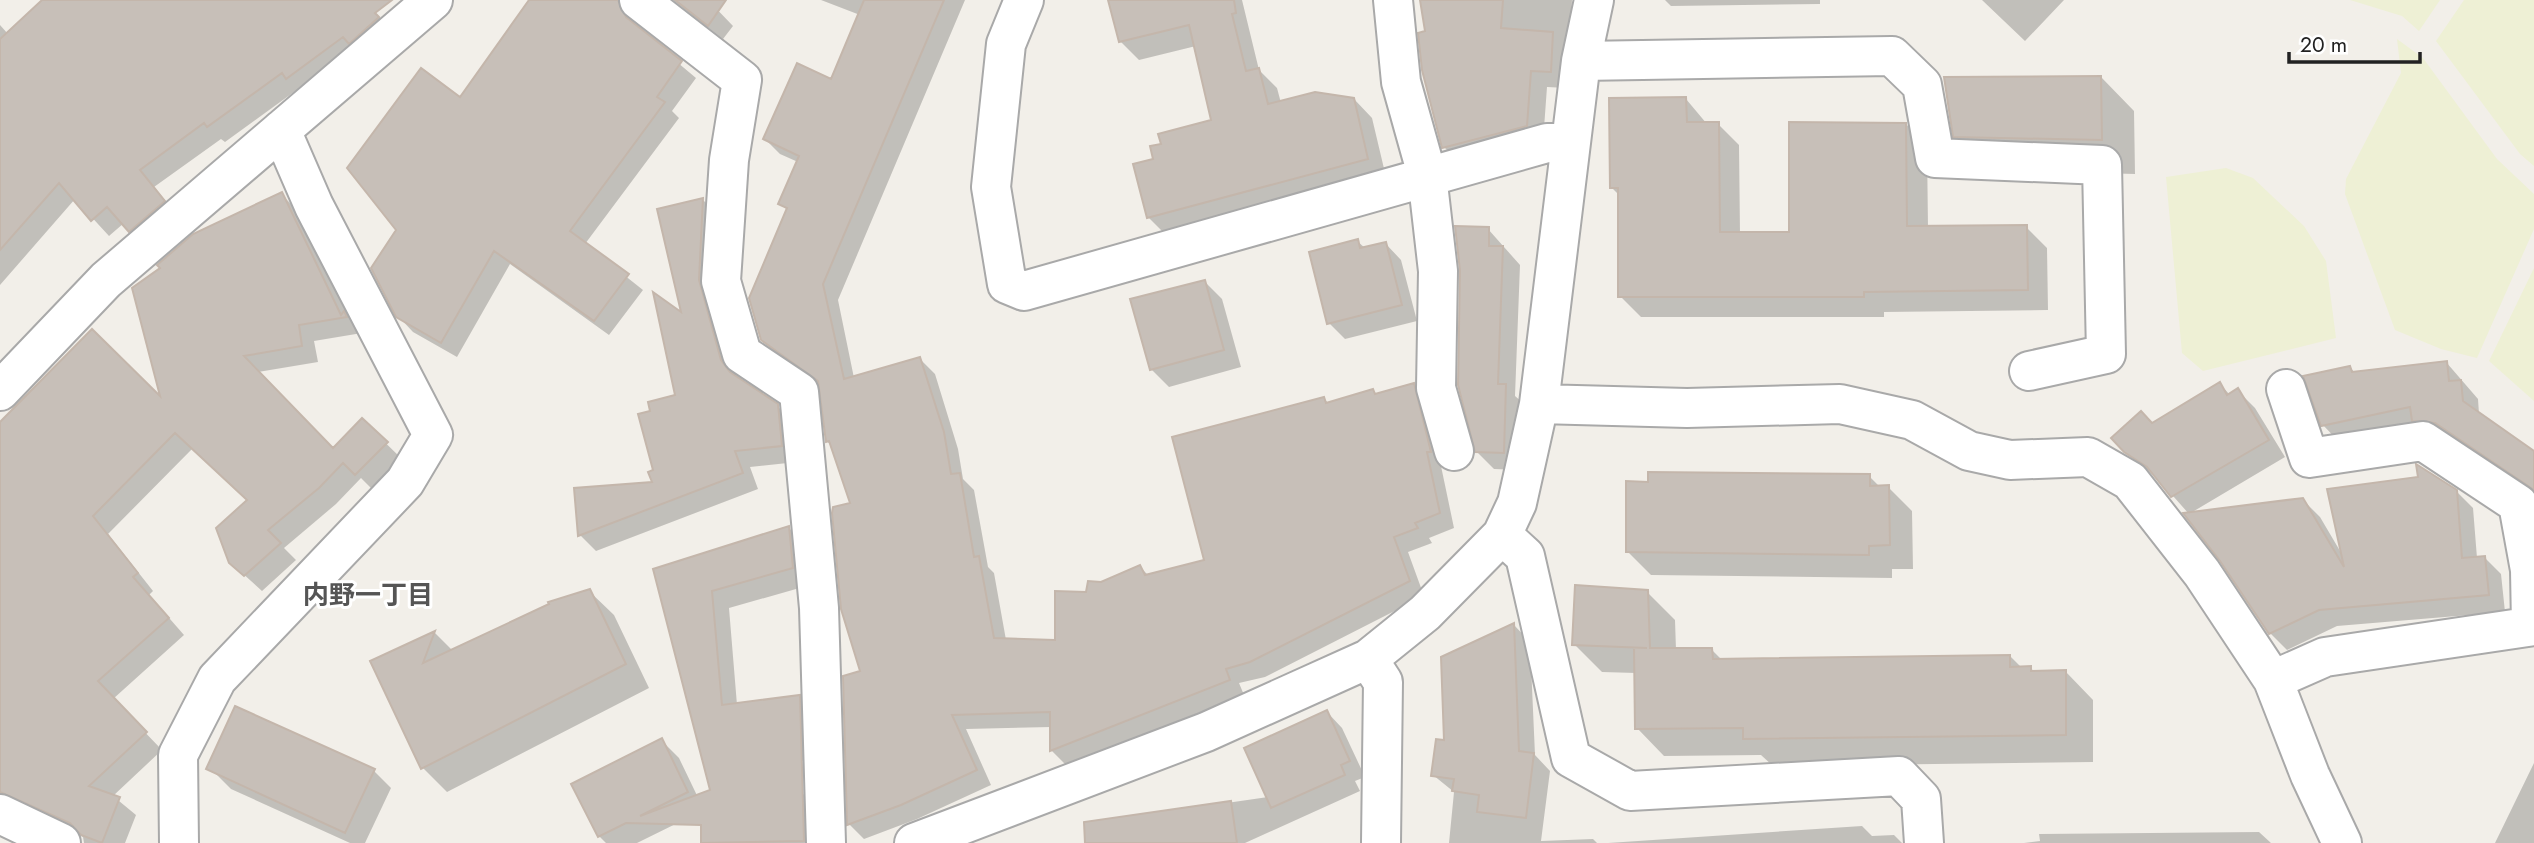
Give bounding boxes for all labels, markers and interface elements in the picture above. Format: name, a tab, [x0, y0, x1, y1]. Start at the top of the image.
scale bar	[2289, 21, 2420, 65]
text: 20 m	[2300, 30, 2347, 60]
district label: 内野一丁目	[303, 576, 433, 614]

